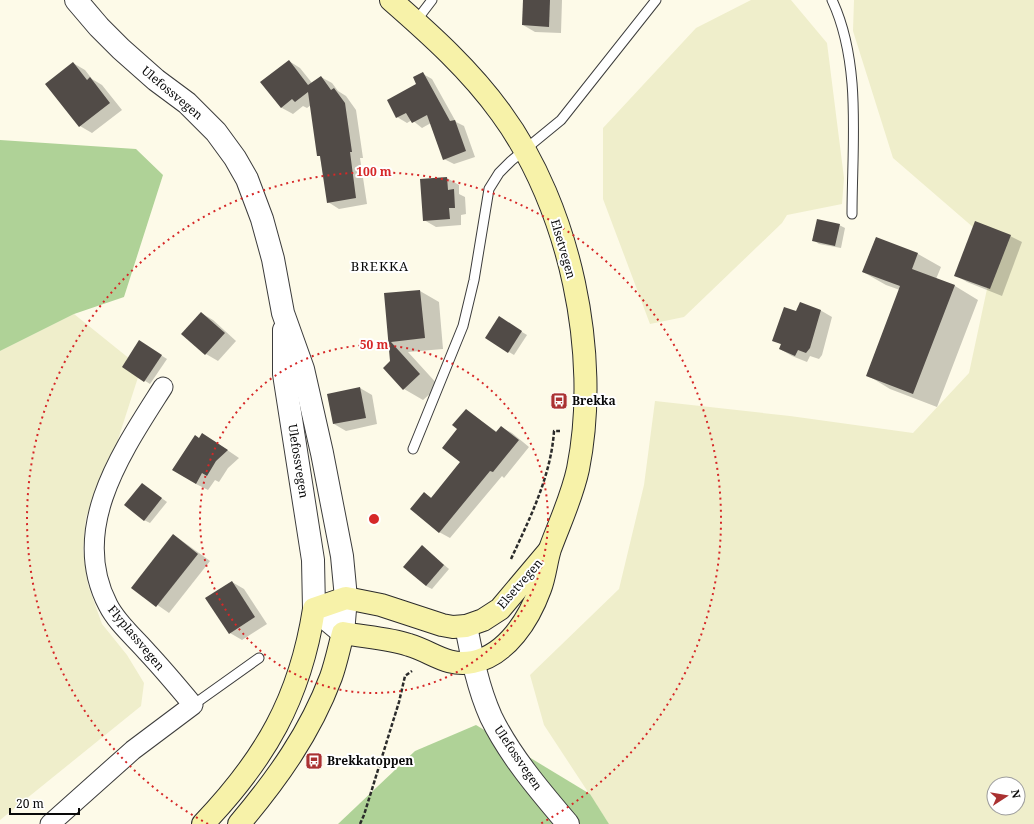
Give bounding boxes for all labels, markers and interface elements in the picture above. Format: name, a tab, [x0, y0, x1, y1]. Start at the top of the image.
street label: Ulefossvegen	[138, 62, 207, 123]
text: 100 m	[356, 163, 392, 180]
street label: Elsetvegen	[547, 217, 580, 281]
district label: BREKKA	[351, 257, 409, 275]
text: 50 m	[360, 336, 388, 353]
bus stop icon: Brekka	[549, 391, 569, 411]
place label: Brekka	[572, 392, 616, 409]
street label: Ulefossvegen	[284, 423, 313, 499]
centre of rings	[367, 512, 381, 526]
street label: Elsetvegen	[493, 555, 546, 612]
street label: Flyplassvegen	[104, 601, 169, 674]
street label: Ulefossvegen	[490, 722, 547, 794]
bus stop icon: Brekkatoppen	[304, 751, 324, 771]
place label: Brekkatoppen	[327, 752, 413, 769]
north arrow	[986, 776, 1026, 816]
text: N	[1008, 788, 1025, 800]
scale bar	[10, 790, 79, 816]
text: 20 m	[16, 795, 44, 812]

